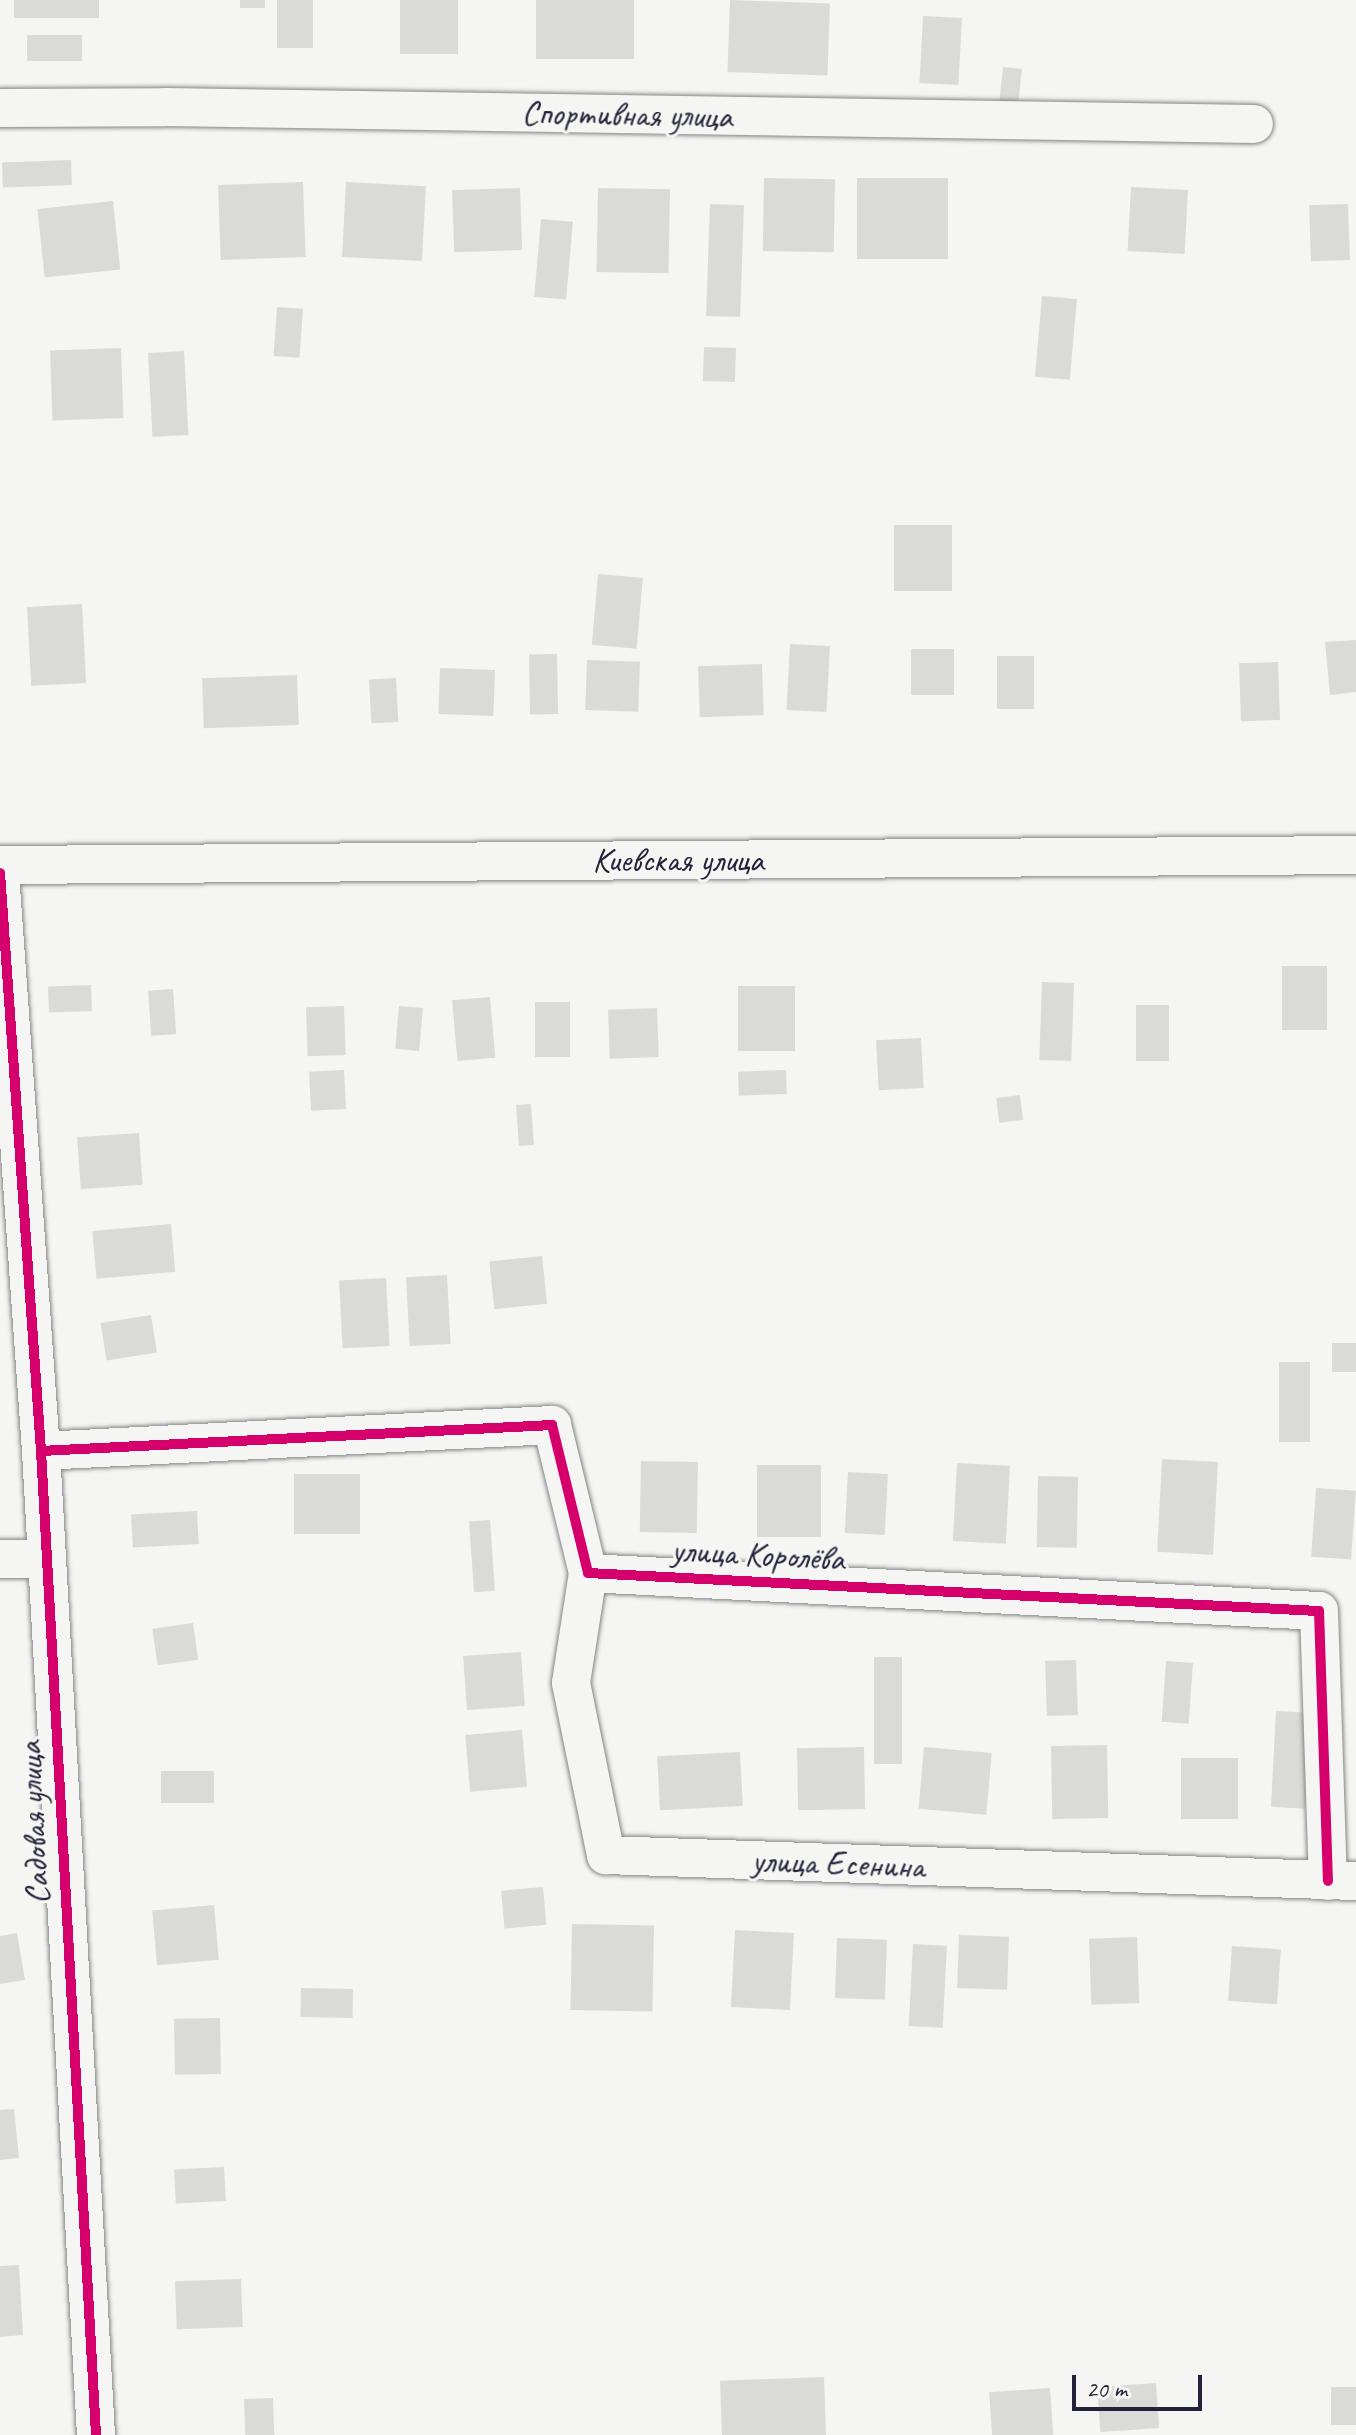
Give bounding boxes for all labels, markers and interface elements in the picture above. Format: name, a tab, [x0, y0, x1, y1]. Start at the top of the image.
street label: Спортивная улица	[521, 92, 733, 136]
street label: Киевская улица	[592, 840, 764, 880]
street label: улица Королёва	[671, 1529, 845, 1579]
street label: Садовая улица	[8, 1740, 58, 1906]
street label: улица Есенина	[751, 1840, 925, 1886]
scale bar	[1076, 2359, 1206, 2409]
text: 20 m	[1086, 2374, 1127, 2404]

